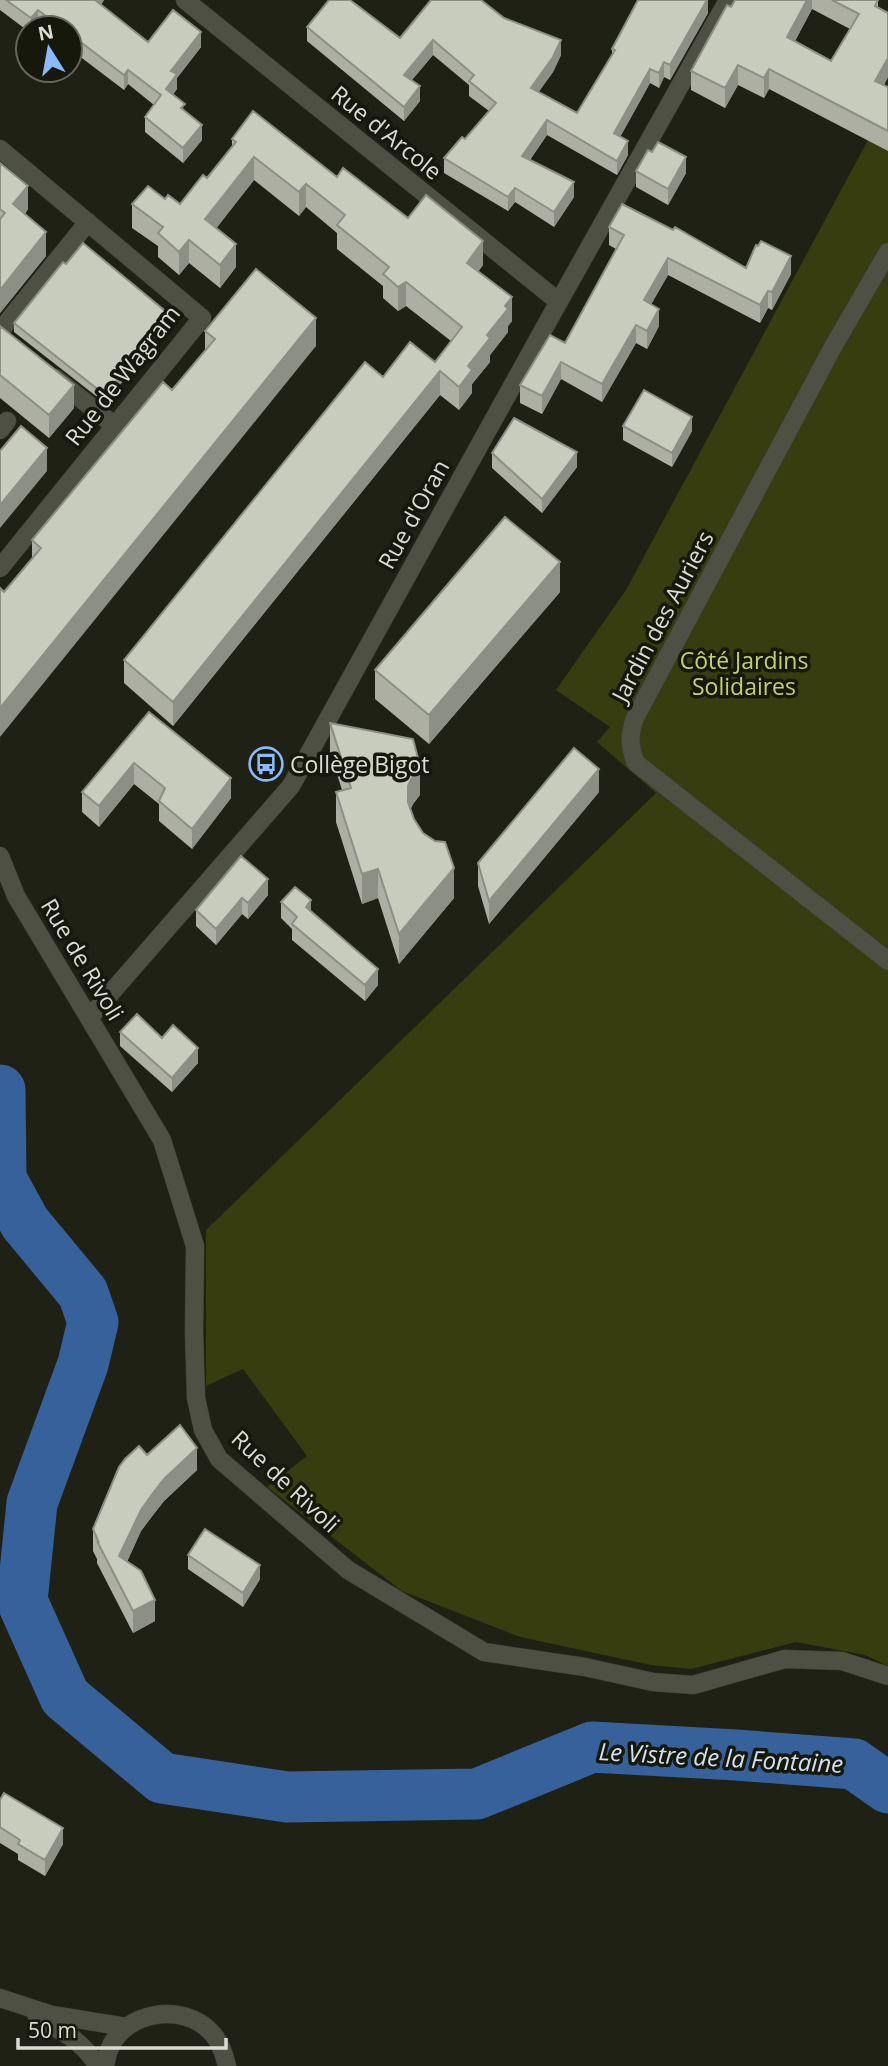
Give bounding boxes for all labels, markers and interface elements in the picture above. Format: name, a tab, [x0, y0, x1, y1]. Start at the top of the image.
north arrow	[14, 14, 84, 84]
text: N	[36, 18, 56, 47]
street label: Rue d'Arcole	[325, 77, 449, 187]
street label: Rue de Wagram	[57, 298, 187, 452]
street label: Rue d'Oran	[370, 454, 456, 574]
street label: Jardin des Auriers	[602, 525, 721, 709]
park label: Côté Jardins Solidaires	[680, 644, 808, 702]
bus stop icon: Collège Bigot	[247, 745, 285, 783]
place label: Collège Bigot	[290, 748, 429, 780]
street label: Rue de Rivoli	[34, 892, 132, 1026]
street label: Rue de Rivoli	[225, 1423, 347, 1539]
water label: Le Vistre de la Fontaine	[598, 1734, 844, 1780]
scale bar	[18, 2007, 226, 2050]
text: 50 m	[28, 2016, 77, 2044]

